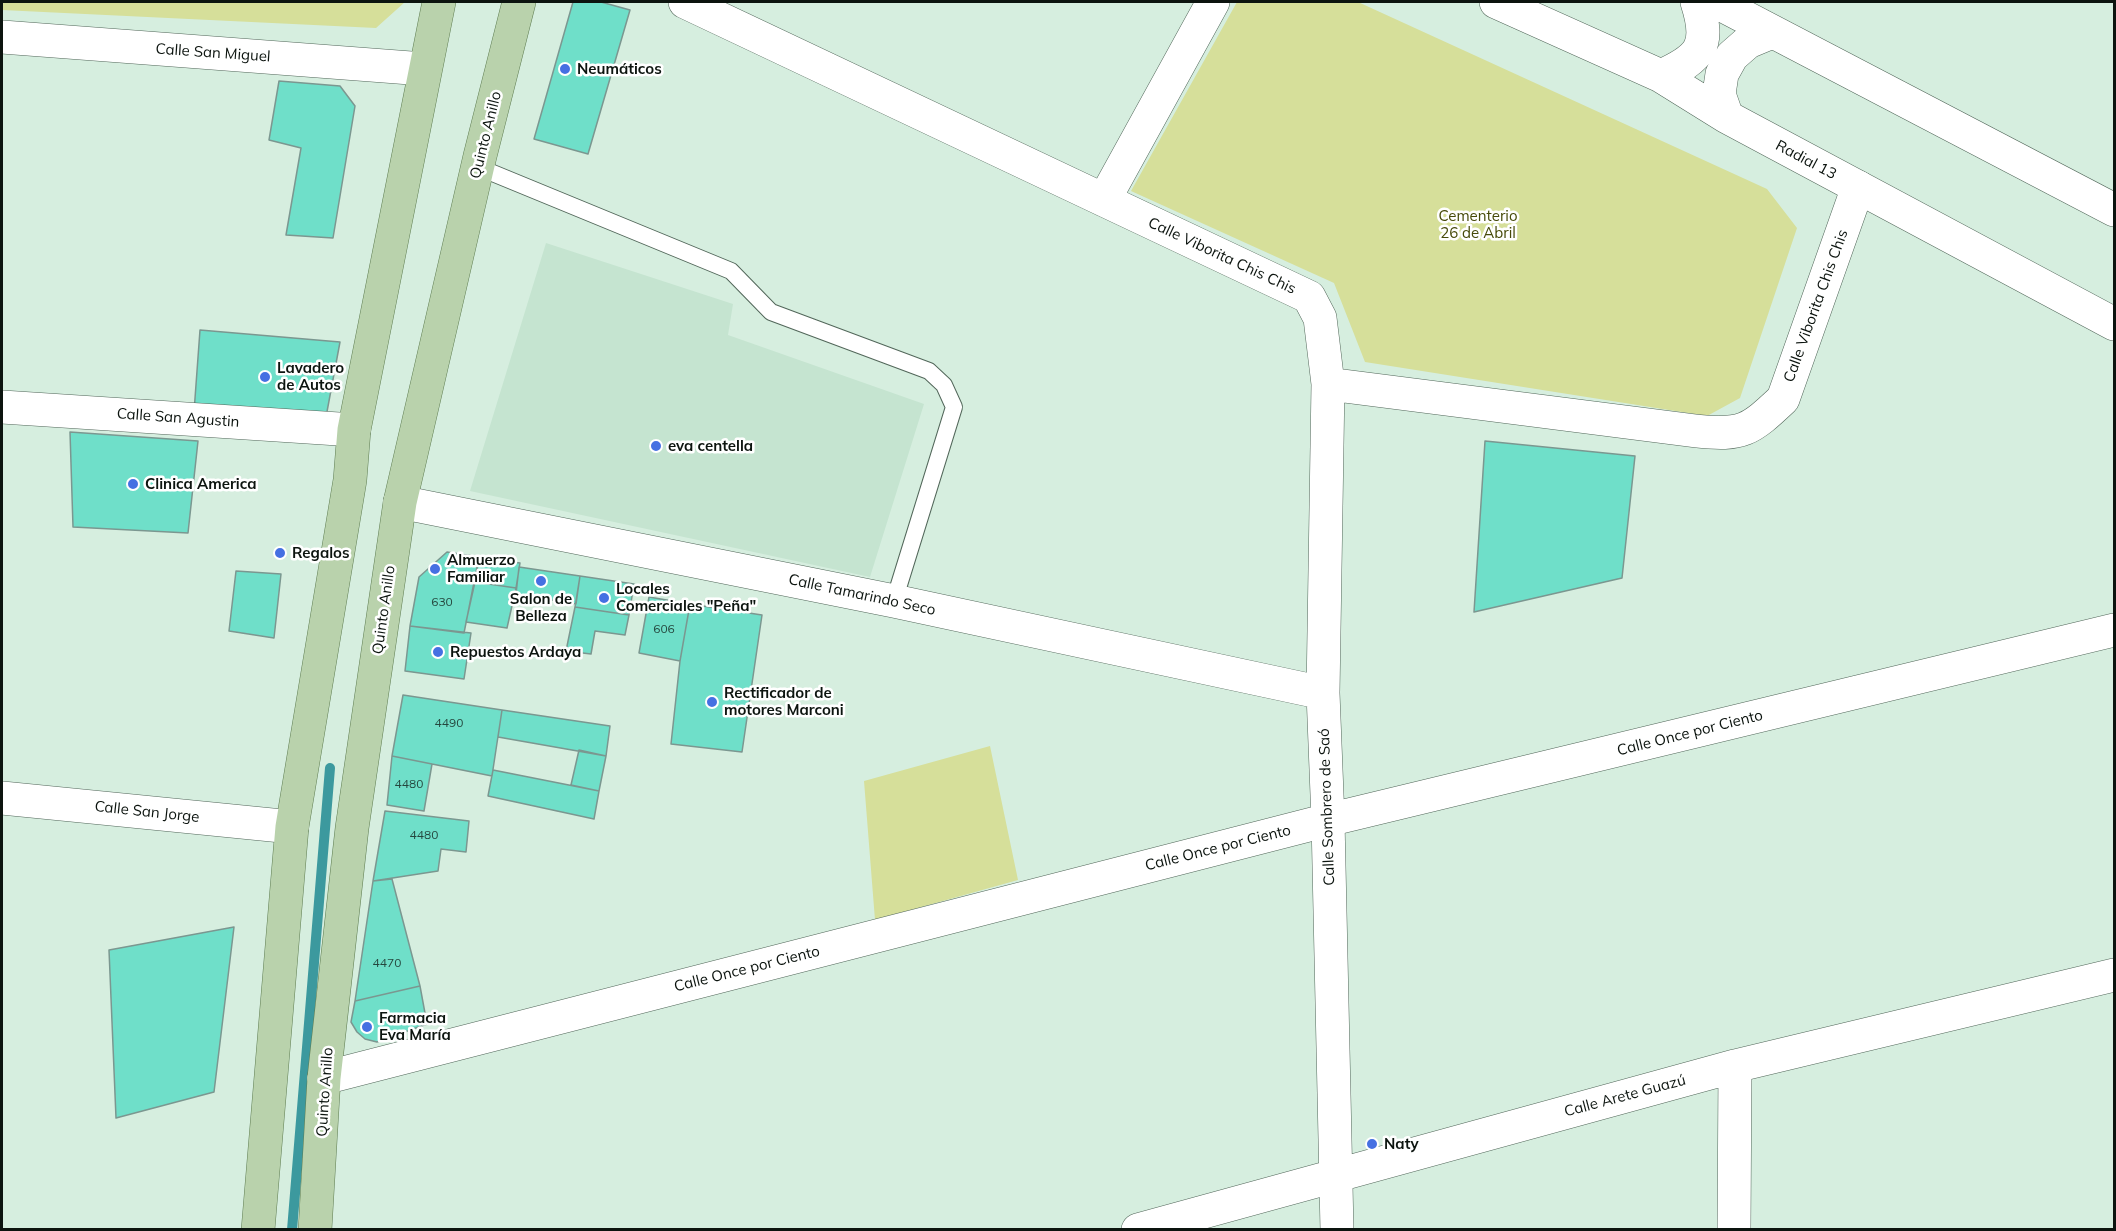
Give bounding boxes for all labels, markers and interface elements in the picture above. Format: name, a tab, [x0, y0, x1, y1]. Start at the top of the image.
street label: Calle San Miguel	[155, 40, 271, 66]
place label: Neumáticos	[577, 60, 662, 78]
marker: Neumáticos	[558, 62, 572, 76]
street label: Quinto Anillo	[466, 89, 506, 181]
street label: Radial 13	[1772, 136, 1840, 184]
park label: Cementerio 26 de Abril	[1439, 207, 1517, 242]
street label: Calle Viborita Chis Chis	[1145, 214, 1299, 298]
street label: Calle Viborita Chis Chis	[1780, 227, 1852, 385]
place label: Lavadero de Autos	[277, 359, 344, 394]
marker: Lavadero de Autos	[258, 370, 272, 384]
street label: Calle San Agustin	[116, 405, 240, 431]
place label: eva centella	[668, 437, 753, 455]
marker: eva centella	[649, 439, 663, 453]
place label: Clinica America	[145, 475, 257, 493]
marker: Clinica America	[126, 477, 140, 491]
place label: Regalos	[292, 544, 349, 562]
marker: Regalos	[273, 546, 287, 560]
place label: Almuerzo Familiar	[447, 551, 515, 586]
marker: Almuerzo Familiar	[428, 562, 442, 576]
street label: Quinto Anillo	[369, 565, 399, 655]
street label: Calle Tamarindo Seco	[787, 571, 937, 619]
marker: Salon de Belleza	[534, 574, 548, 588]
place label: Locales Comerciales "Peña"	[616, 580, 756, 615]
place label: Salon de Belleza	[510, 590, 572, 625]
marker: Locales Comerciales "Peña"	[597, 591, 611, 605]
house number: 630	[431, 595, 453, 609]
house number: 606	[653, 622, 675, 636]
place label: Repuestos Ardaya	[450, 643, 581, 661]
marker: Repuestos Ardaya	[431, 645, 445, 659]
place label: Rectificador de motores Marconi	[724, 684, 844, 719]
marker: Rectificador de motores Marconi	[705, 695, 719, 709]
street label: Calle Once por Ciento	[1615, 706, 1765, 760]
house number: 4490	[435, 716, 463, 730]
street label: Calle Sombrero de Saó	[1315, 728, 1339, 886]
house number: 4480	[395, 777, 423, 791]
street label: Calle San Jorge	[94, 798, 200, 826]
street label: Calle Once por Ciento	[1143, 821, 1293, 875]
house number: 4480	[410, 828, 438, 842]
street label: Calle Once por Ciento	[672, 942, 822, 996]
house number: 4470	[373, 956, 401, 970]
place label: Farmacia Eva María	[379, 1009, 451, 1044]
marker: Farmacia Eva María	[360, 1020, 374, 1034]
street label: Quinto Anillo	[313, 1047, 337, 1137]
street label: Calle Arete Guazú	[1562, 1071, 1688, 1121]
place label: Naty	[1384, 1135, 1419, 1153]
marker: Naty	[1365, 1137, 1379, 1151]

